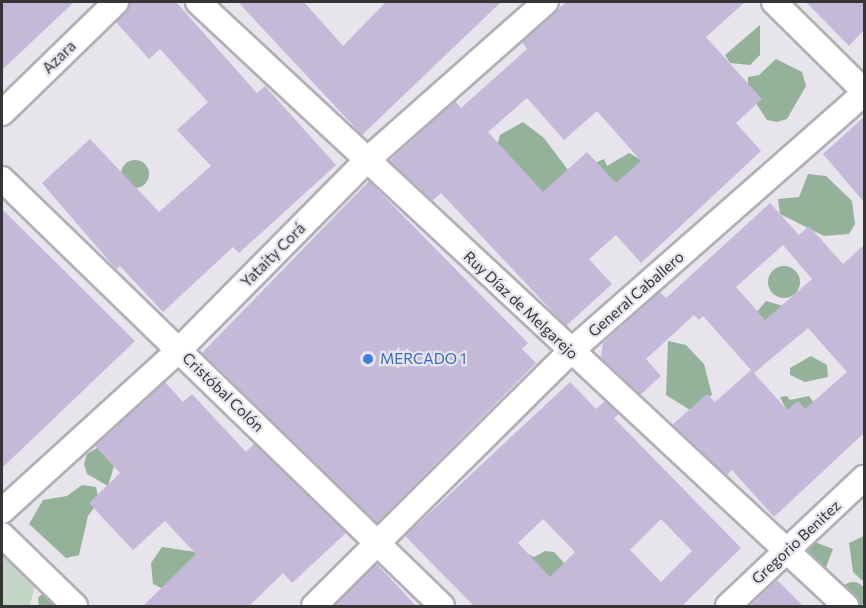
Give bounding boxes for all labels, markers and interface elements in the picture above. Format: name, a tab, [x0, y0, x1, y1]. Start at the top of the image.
street label: Azara	[39, 37, 79, 77]
street label: Yataity Corá	[237, 219, 309, 291]
street label: Ruy Díaz de Melgarejo	[460, 247, 582, 363]
street label: General Caballero	[584, 248, 688, 340]
street label: Cristóbal Colón	[179, 349, 267, 435]
place label: MERCADO 1	[380, 350, 466, 368]
marker: MERCADO 1	[361, 352, 375, 366]
street label: Gregorio Benitez	[748, 496, 844, 588]

